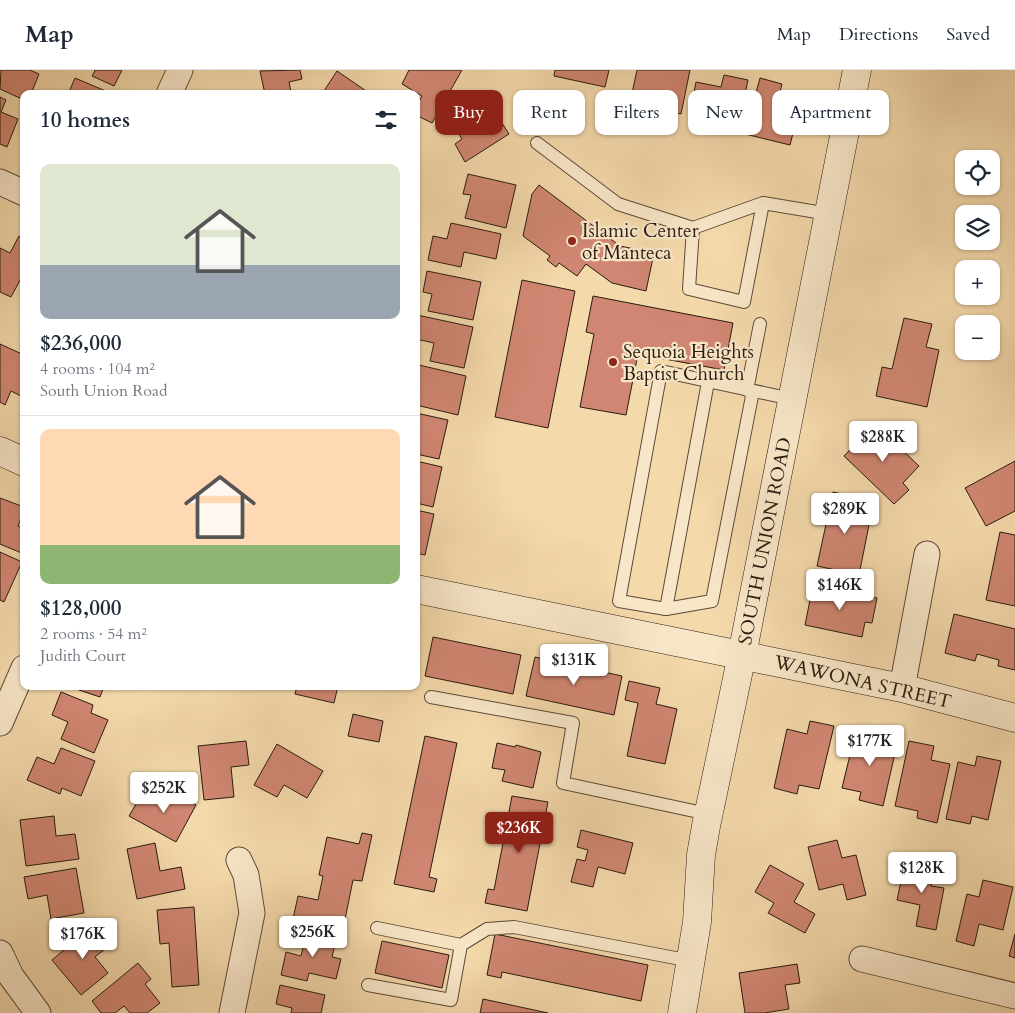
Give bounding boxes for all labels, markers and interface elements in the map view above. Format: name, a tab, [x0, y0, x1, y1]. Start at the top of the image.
text: Map	[25, 18, 74, 51]
text: Map	[777, 22, 811, 47]
text: Directions	[839, 22, 918, 47]
text: Saved	[946, 22, 990, 47]
chip: Buy	[435, 90, 503, 135]
chip: Rent	[513, 90, 585, 135]
chip: Filters	[595, 90, 678, 135]
chip: New	[688, 90, 762, 135]
chip: Apartment	[772, 90, 889, 135]
text: 10 homes	[40, 106, 130, 135]
icon: filters	[372, 106, 400, 134]
map controls	[955, 150, 1000, 360]
button: locate	[955, 150, 1000, 195]
icon: home	[175, 196, 265, 286]
button: layers	[955, 205, 1000, 250]
place label: Islamic Center of Manteca	[582, 218, 699, 266]
marker: Islamic Center of Manteca	[566, 235, 578, 247]
button: +	[955, 260, 1000, 305]
button: −	[955, 315, 1000, 360]
text: $236,000	[40, 329, 121, 358]
place label: Sequoia Heights Baptist Church	[623, 339, 754, 387]
marker: Sequoia Heights Baptist Church	[607, 356, 619, 368]
text: 4 rooms · 104 m²	[40, 358, 155, 380]
text: South Union Road	[40, 380, 167, 402]
pin: $288K	[848, 420, 918, 463]
text: $288K	[860, 426, 906, 448]
street label: SOUTH UNION ROAD	[732, 435, 798, 647]
icon: home	[175, 462, 265, 552]
pin: $289K	[810, 492, 880, 535]
text: $289K	[822, 498, 868, 520]
pin: $146K	[805, 568, 875, 611]
text: $146K	[817, 574, 863, 596]
text: $128,000	[40, 594, 121, 623]
text: 2 rooms · 54 m²	[40, 623, 147, 645]
pin: $131K	[539, 644, 609, 686]
text: Judith Court	[40, 645, 126, 667]
text: $131K	[551, 649, 597, 671]
street label: WAWONA STREET	[771, 649, 954, 715]
pin: $177K	[835, 724, 905, 767]
text: $177K	[847, 730, 893, 752]
pin: $252K	[129, 772, 199, 814]
text: $252K	[141, 777, 187, 799]
pin: $236K	[484, 812, 554, 854]
text: $236K	[496, 817, 542, 839]
pin: $128K	[887, 852, 957, 894]
text: $128K	[899, 857, 945, 879]
pin: $256K	[278, 916, 348, 958]
pin: $176K	[48, 918, 118, 960]
text: $256K	[290, 921, 336, 943]
text: $176K	[60, 923, 106, 945]

